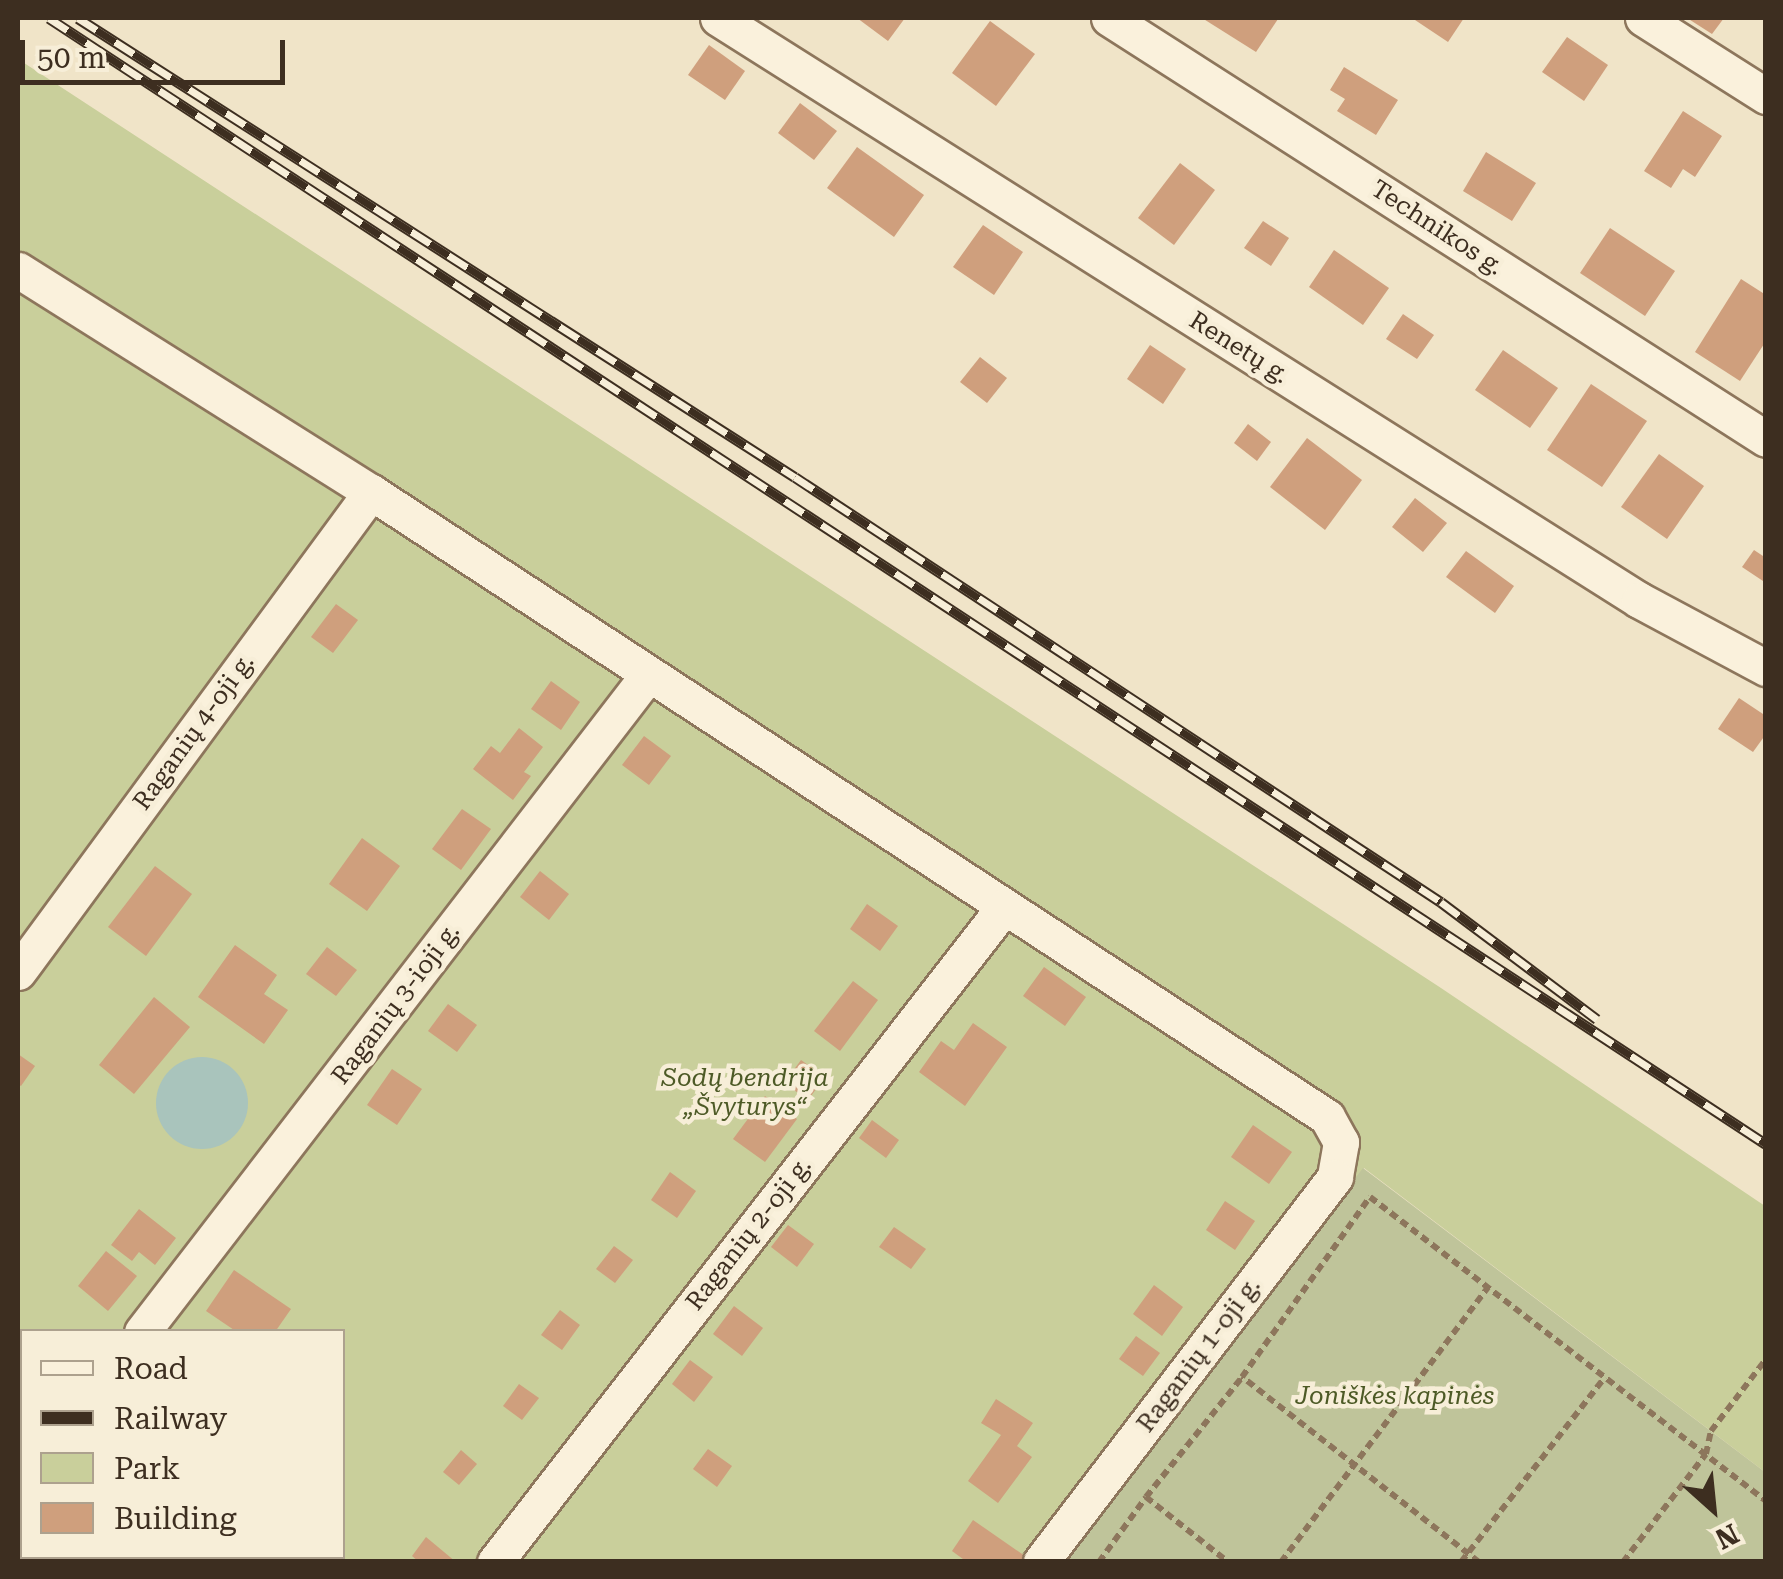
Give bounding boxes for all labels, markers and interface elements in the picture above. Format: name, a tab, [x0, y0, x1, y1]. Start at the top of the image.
scale bar	[25, 20, 290, 82]
text: 50 m	[37, 40, 106, 75]
street label: Technikos g.	[1365, 174, 1509, 282]
street label: Renetų g.	[1184, 306, 1294, 390]
street label: Raganių 4-oji g.	[127, 648, 261, 816]
street label: Raganių 3-ioji g.	[326, 917, 466, 1091]
park label: Sodų bendrija „Švyturys“	[662, 1064, 828, 1123]
street label: Raganių 2-oji g.	[680, 1151, 818, 1317]
street label: Raganių 1-oji g.	[1131, 1272, 1267, 1438]
legend	[20, 1329, 345, 1559]
text: Road	[114, 1351, 188, 1386]
park label: Joniškės kapinės	[1296, 1381, 1494, 1411]
text: Railway	[114, 1401, 227, 1436]
text: Park	[114, 1451, 180, 1486]
north arrow	[1663, 1459, 1763, 1559]
text: Building	[114, 1501, 237, 1536]
text: N	[1710, 1517, 1744, 1556]

